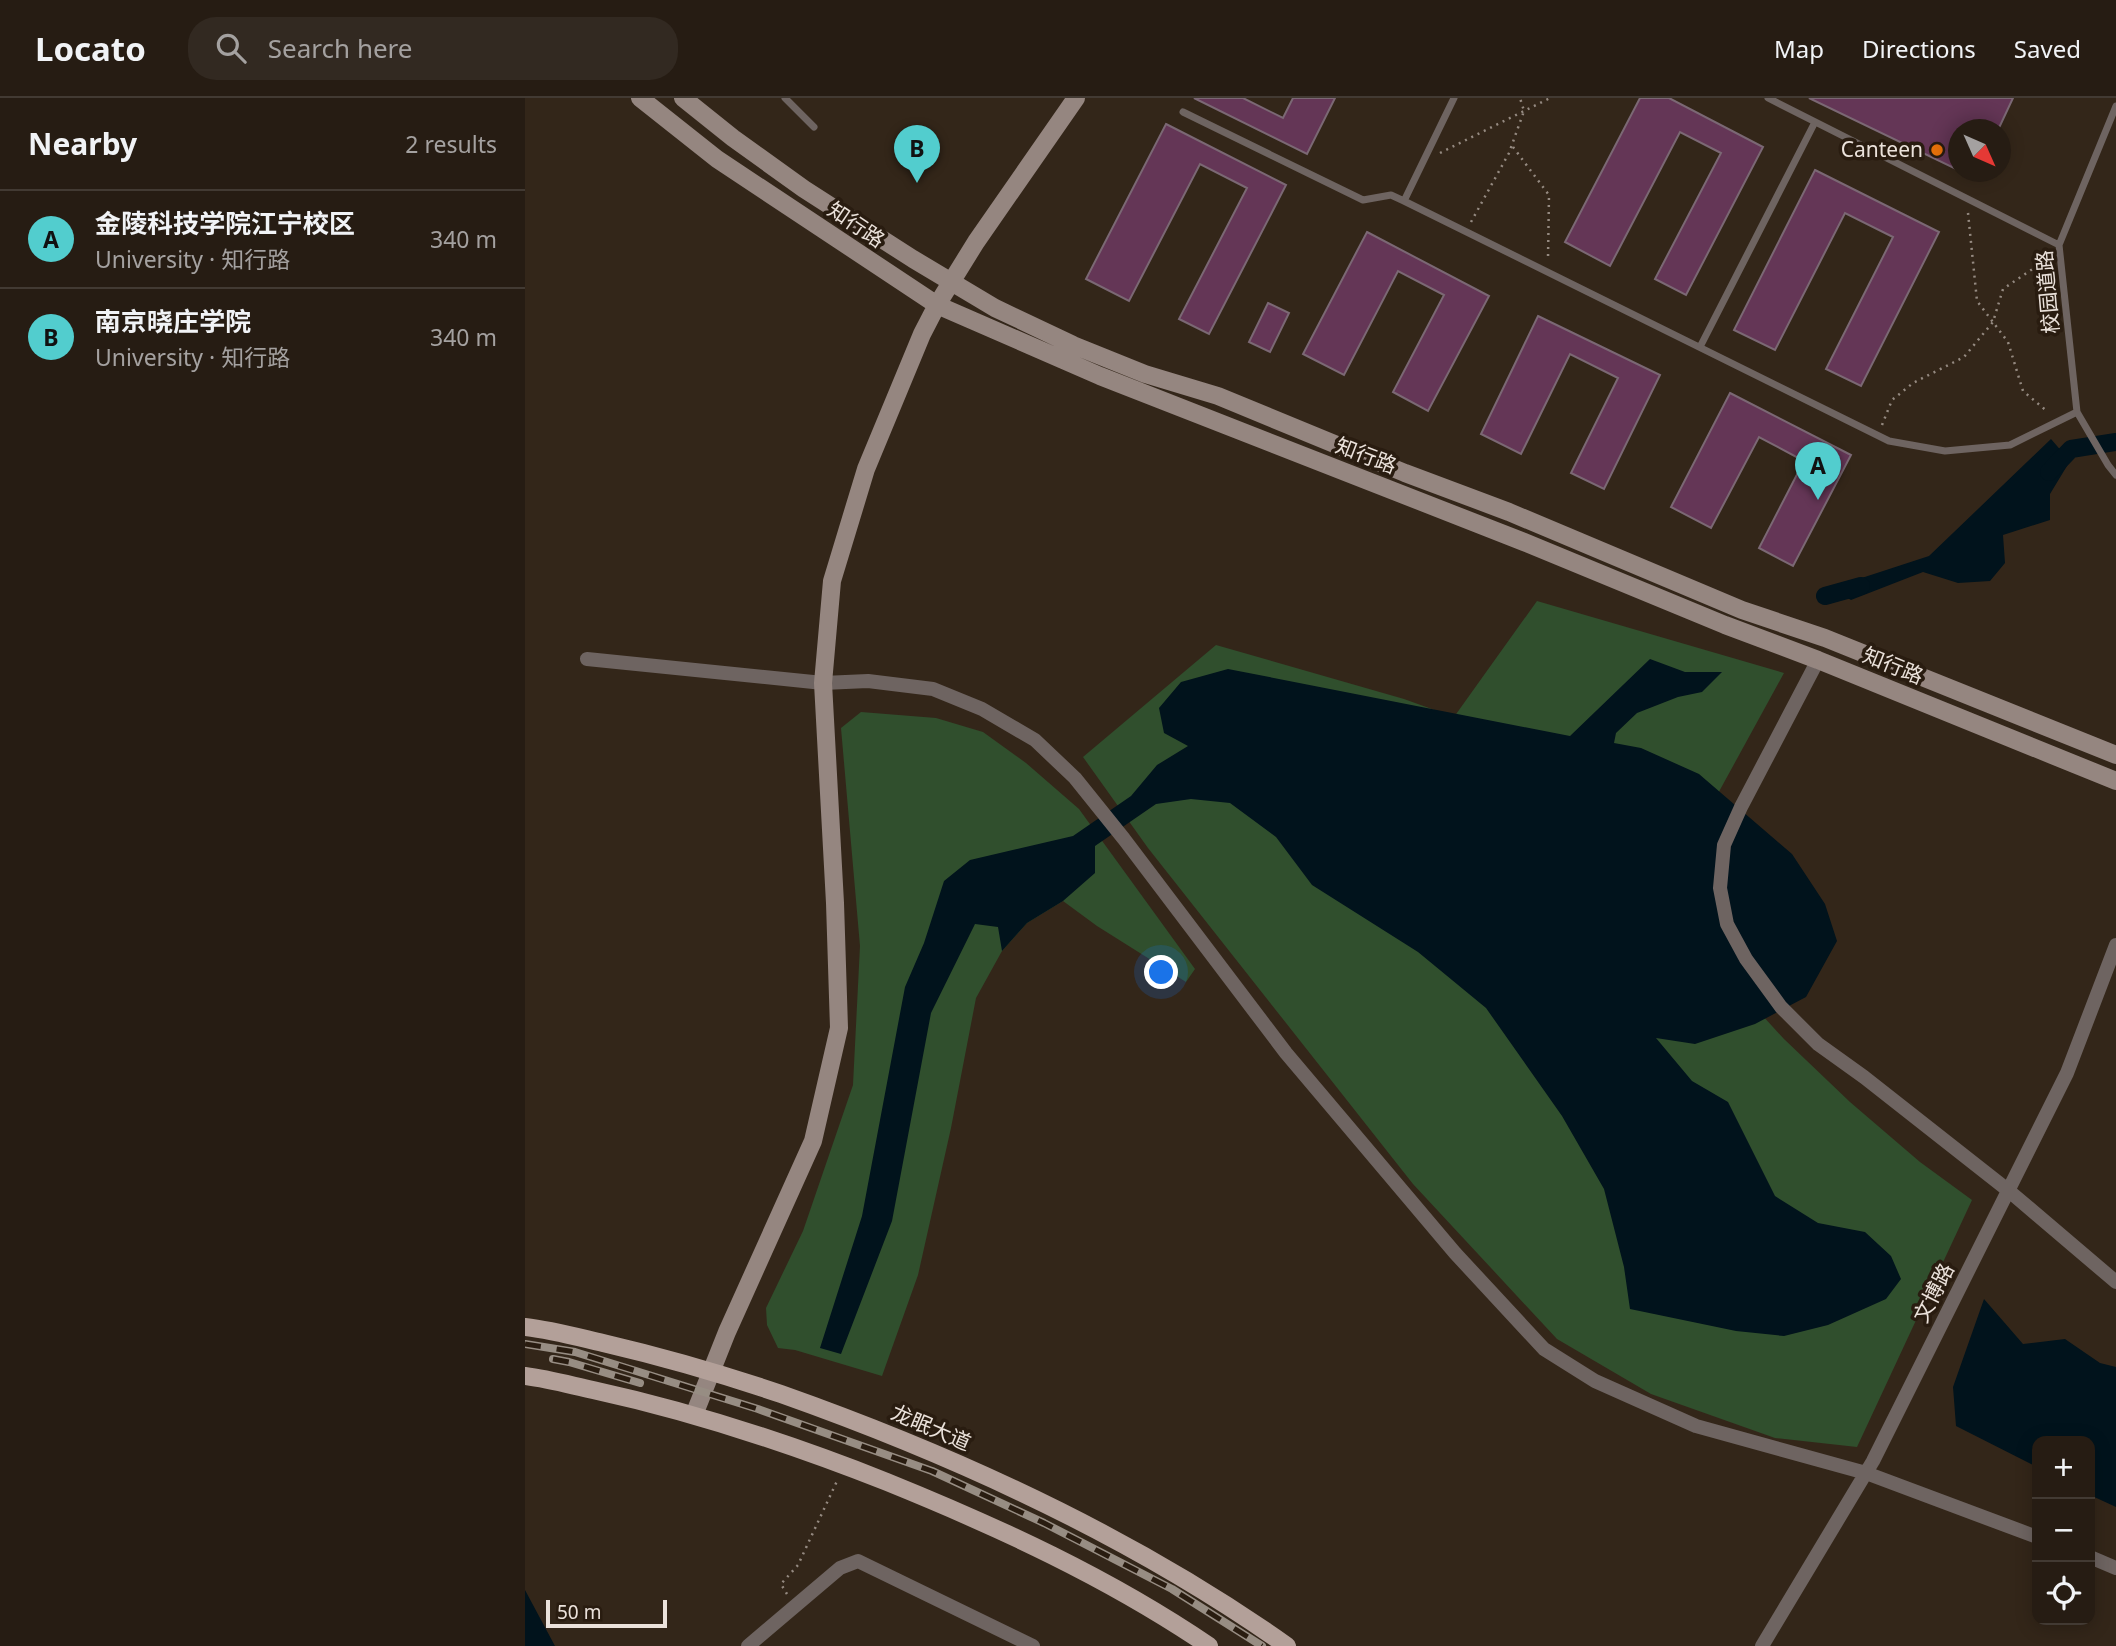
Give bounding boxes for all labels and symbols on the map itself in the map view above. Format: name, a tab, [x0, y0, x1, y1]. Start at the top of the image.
north arrow	[1948, 119, 2011, 182]
pin: B	[894, 125, 940, 183]
place label: Canteen	[1841, 135, 1923, 163]
marker: Canteen	[1929, 142, 1945, 158]
street label: 知行路	[823, 195, 891, 253]
street label: 校园道路	[2029, 249, 2065, 335]
street label: 知行路	[1332, 431, 1401, 479]
pin: A	[1795, 442, 1841, 500]
street label: 知行路	[1859, 640, 1928, 690]
your location	[1144, 955, 1178, 989]
street label: 文博路	[1906, 1258, 1960, 1327]
street label: 龙眠大道	[887, 1398, 976, 1456]
scale bar	[546, 1597, 667, 1629]

